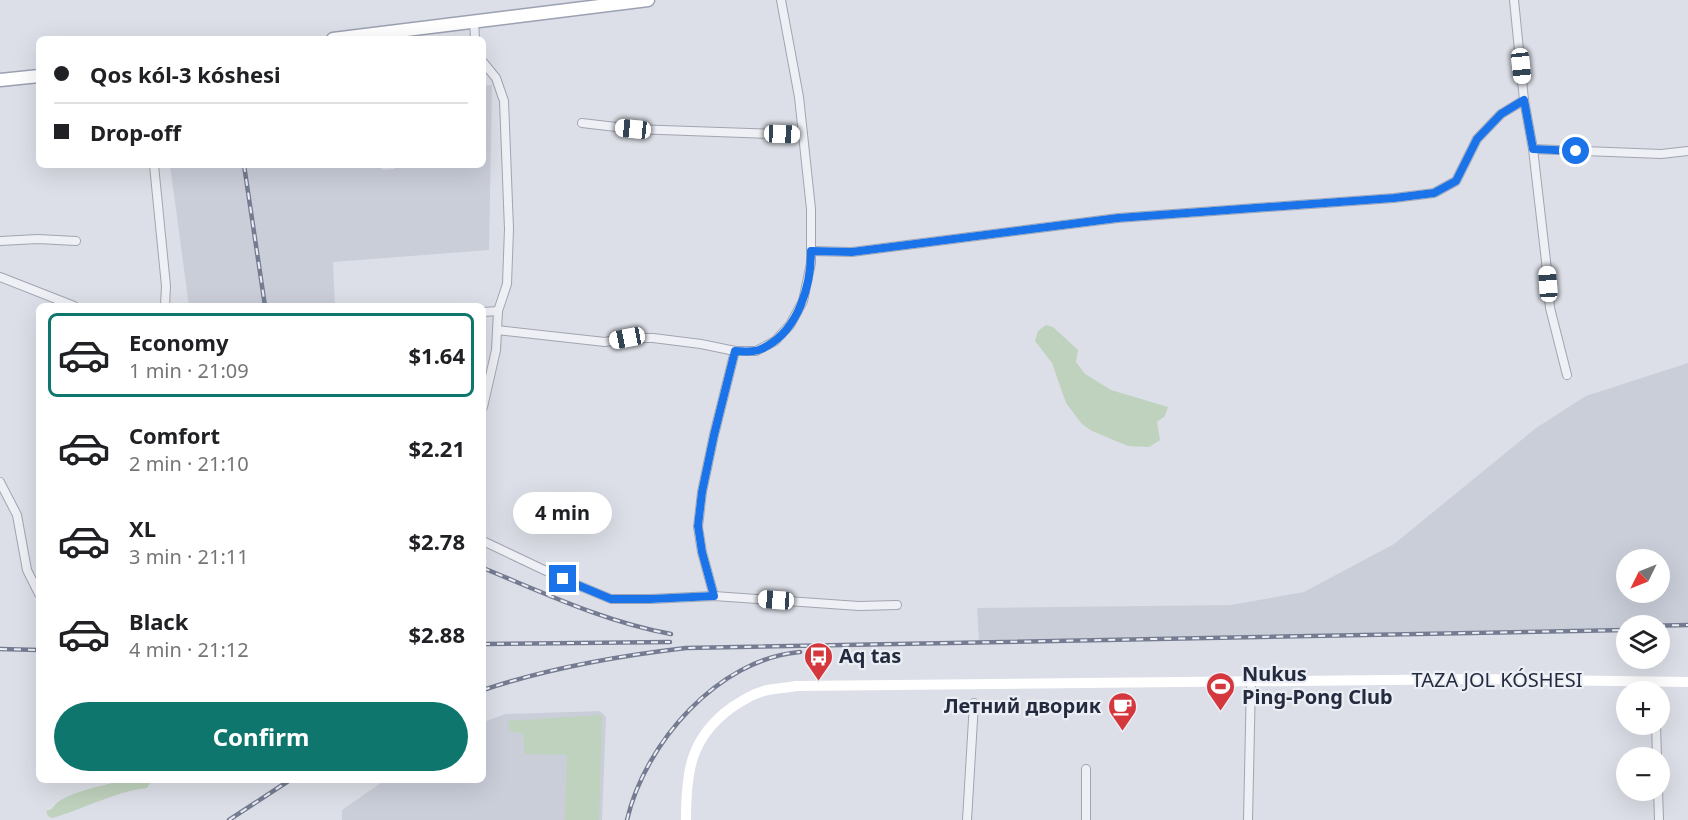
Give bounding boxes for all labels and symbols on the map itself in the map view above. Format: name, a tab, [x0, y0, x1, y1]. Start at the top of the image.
car	[1510, 47, 1532, 85]
car	[614, 118, 652, 140]
car	[764, 124, 800, 144]
route start	[1562, 137, 1589, 164]
car	[1538, 265, 1558, 303]
car	[608, 326, 646, 350]
callout: 4 min	[514, 492, 612, 534]
north arrow	[1616, 549, 1670, 603]
route end	[549, 565, 576, 592]
car	[757, 590, 795, 610]
bus stop icon: Aq tas	[802, 640, 834, 682]
place label: Aq tas	[839, 642, 901, 669]
place label: Nukus Ping-Pong Club	[1242, 660, 1393, 710]
street label: TAZA JOL KÓSHESI	[1412, 666, 1582, 693]
sports icon: Nukus Ping-Pong Club	[1205, 670, 1237, 712]
cafe icon: Летний дворик	[1106, 690, 1138, 732]
place label: Летний дворик	[944, 692, 1102, 719]

